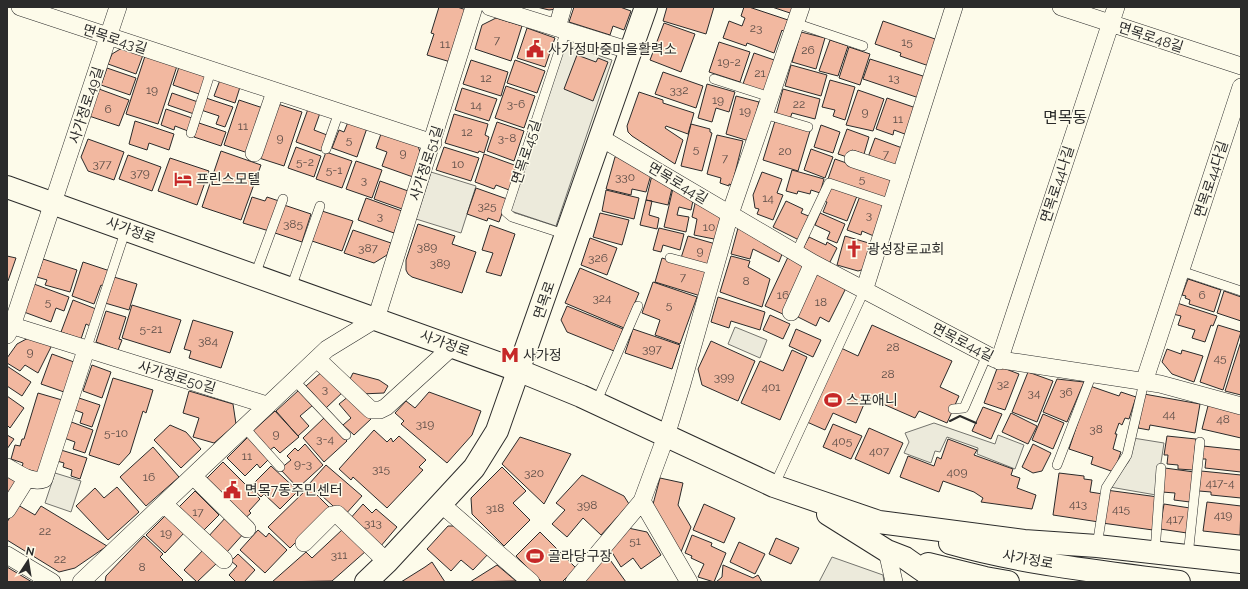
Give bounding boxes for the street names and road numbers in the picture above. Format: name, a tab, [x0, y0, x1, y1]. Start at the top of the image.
street label: 면목로48길	[1116, 19, 1186, 55]
street label: 면목로43길	[81, 21, 149, 57]
street label: 사가정로49길	[66, 64, 106, 146]
street label: 면목로45길	[508, 118, 544, 186]
street label: 사가정로51길	[406, 123, 446, 203]
street label: 면목로44다길	[1191, 139, 1231, 219]
street label: 면목로44나길	[1037, 144, 1077, 224]
street label: 면목로44길	[645, 159, 711, 207]
street label: 사가정로	[104, 214, 158, 246]
street label: 면목로	[530, 279, 558, 321]
street label: 면목로44길	[930, 320, 996, 364]
street label: 사가정로	[418, 327, 472, 359]
street label: 사가정로50길	[136, 358, 218, 396]
street label: 사가정로	[1001, 547, 1055, 571]

